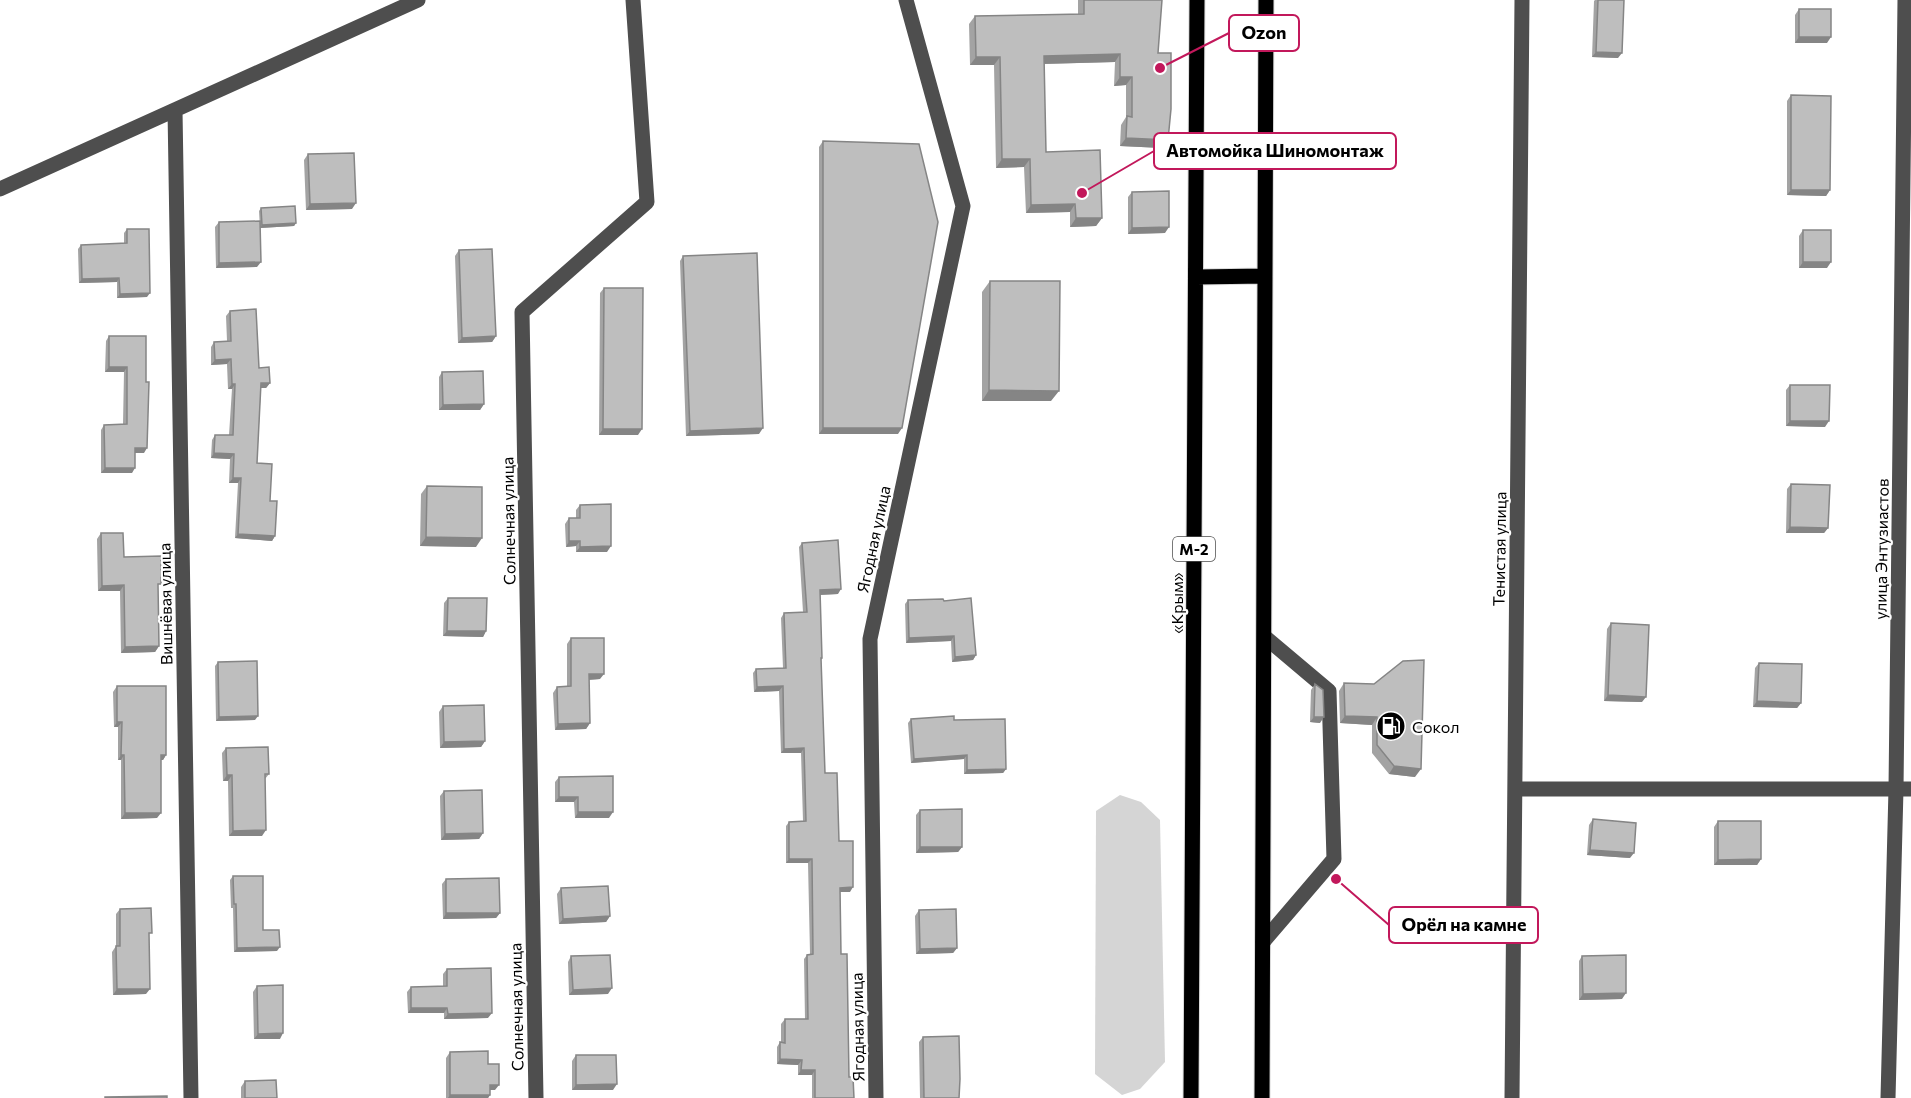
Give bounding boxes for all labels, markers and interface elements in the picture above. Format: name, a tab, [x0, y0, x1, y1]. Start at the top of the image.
callout: Ozon	[1229, 15, 1299, 51]
text: Ozon	[1241, 21, 1287, 43]
callout: Автомойка Шиномонтаж	[1154, 133, 1396, 169]
text: Автомойка Шиномонтаж	[1166, 139, 1385, 161]
street label: Солнечная улица	[497, 457, 519, 585]
street label: улица Энтузиастов	[1870, 478, 1892, 620]
street label: Ягодная улица	[852, 484, 894, 594]
street label: Тенистая улица	[1489, 491, 1509, 607]
road number: М-2	[1173, 537, 1215, 561]
street label: Вишнёвая улица	[154, 543, 176, 665]
street label: «Крым»	[1167, 572, 1186, 634]
fuel station icon: Сокол	[1375, 710, 1407, 742]
place label: Сокол	[1412, 717, 1459, 736]
callout: Орёл на камне	[1389, 907, 1538, 943]
text: Орёл на камне	[1401, 913, 1527, 935]
street label: Солнечная улица	[505, 943, 527, 1071]
street label: Ягодная улица	[847, 972, 867, 1082]

